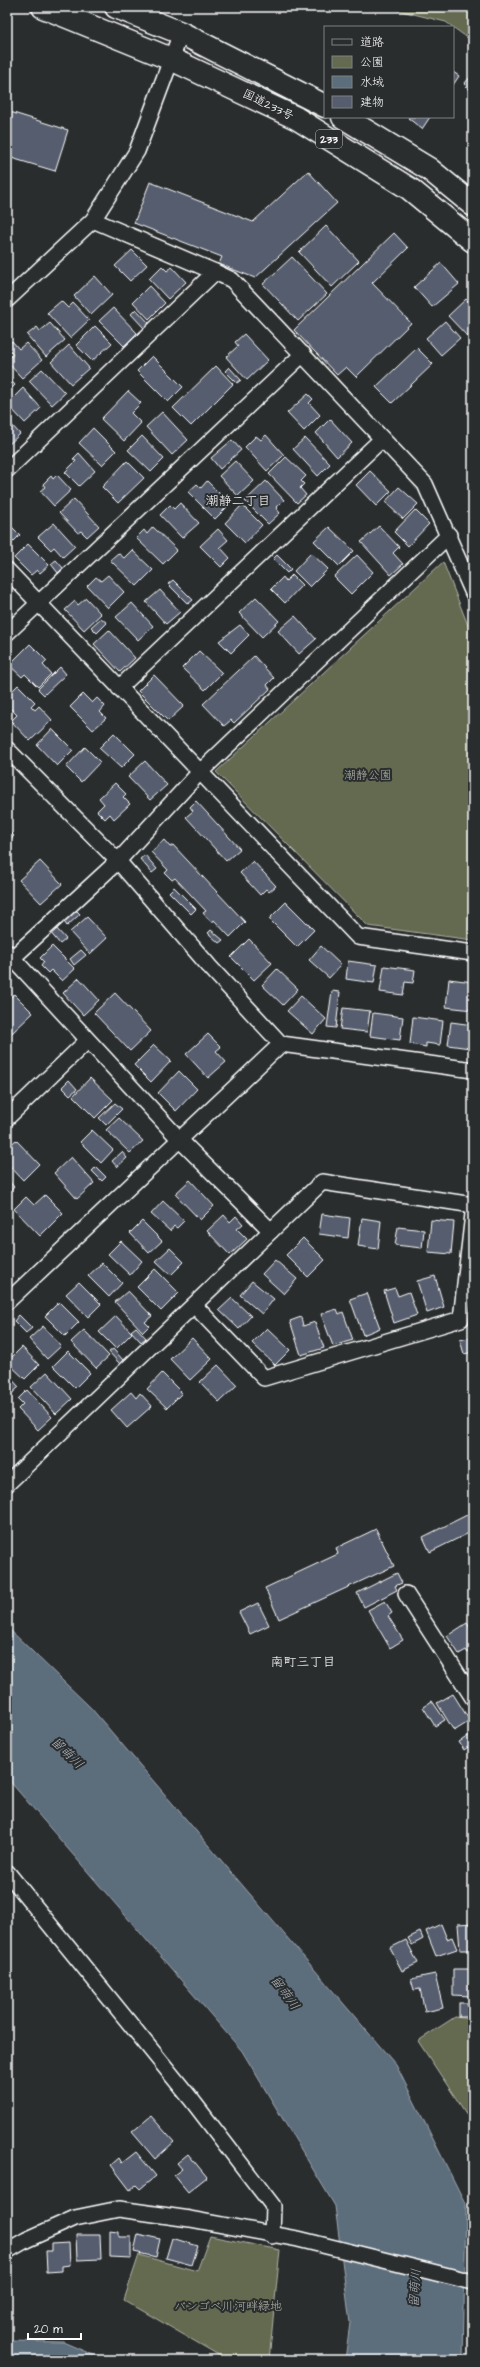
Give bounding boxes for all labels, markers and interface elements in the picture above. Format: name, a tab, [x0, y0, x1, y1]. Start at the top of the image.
legend	[324, 26, 454, 118]
text: 道路	[360, 34, 384, 51]
text: 公園	[360, 54, 384, 71]
text: 水域	[360, 74, 384, 91]
street label: 国道233号	[240, 85, 296, 125]
text: 建物	[360, 94, 384, 111]
road number: 233	[316, 130, 342, 148]
district label: 潮静二丁目	[205, 492, 271, 510]
park label: 潮静公園	[344, 767, 392, 784]
district label: 南町三丁目	[270, 1653, 336, 1671]
water label: 留萌川	[47, 1733, 87, 1773]
water label: 留萌川	[266, 1972, 304, 2014]
water label: 留萌川	[405, 2268, 425, 2308]
park label: バンゴベ川河畔緑地	[174, 2298, 282, 2315]
scale bar	[28, 2315, 81, 2341]
text: 20 m	[34, 2321, 63, 2338]

